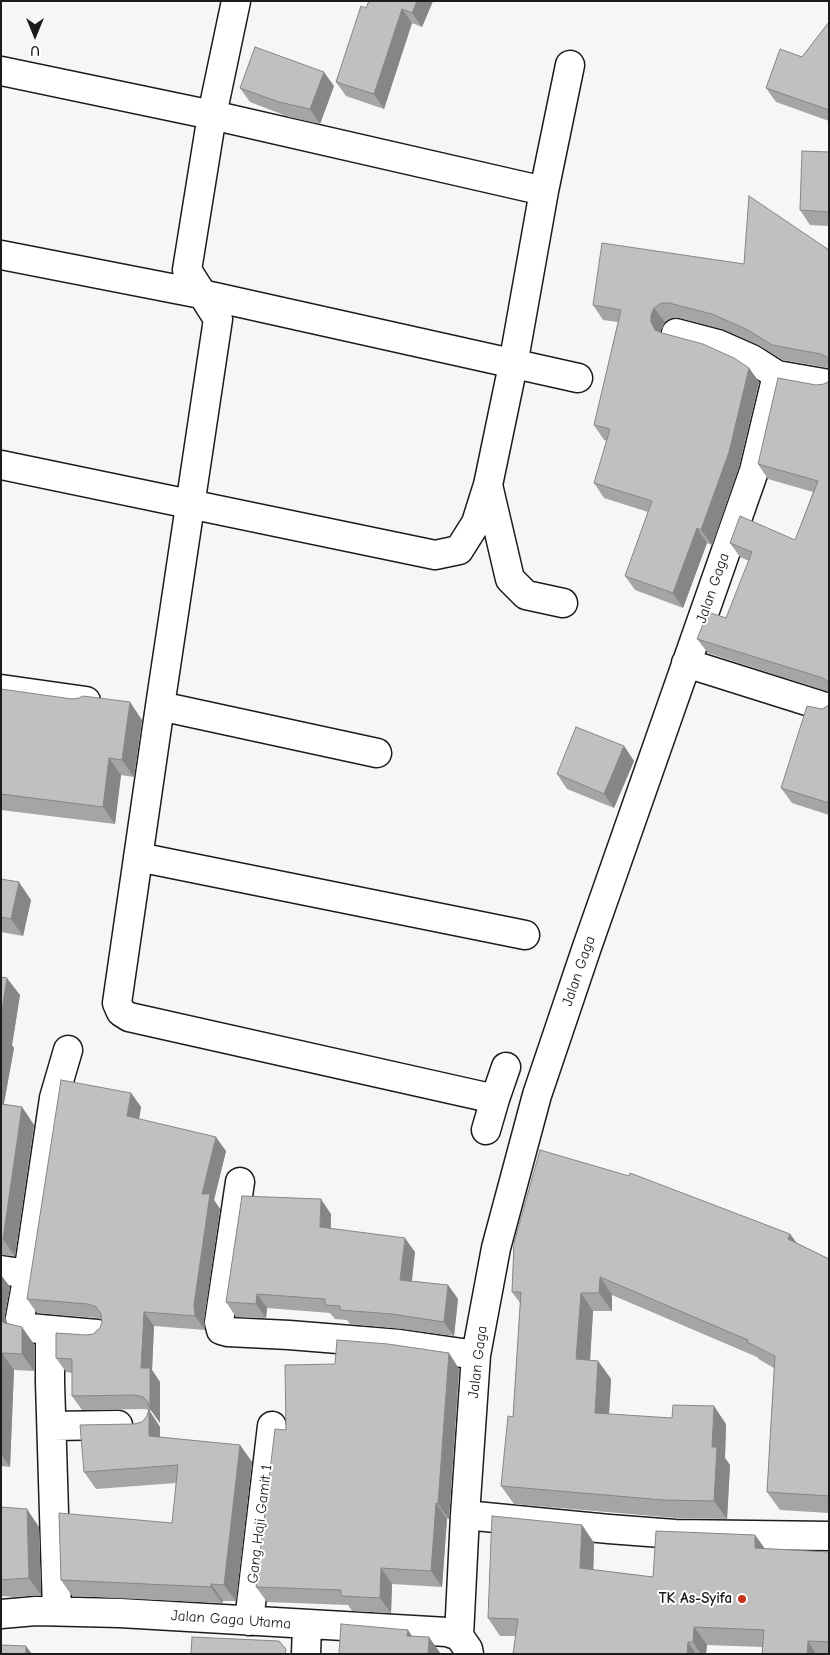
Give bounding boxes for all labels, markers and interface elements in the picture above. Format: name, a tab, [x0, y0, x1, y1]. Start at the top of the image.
north arrow	[10, 10, 60, 60]
text: U	[30, 42, 40, 59]
street label: Jalan Gaga	[693, 551, 733, 625]
street label: Jalan Gaga	[559, 934, 599, 1008]
street label: Jalan Gaga	[465, 1325, 491, 1399]
street label: Gang Haji Gamit 1	[244, 1463, 276, 1585]
place label: TK As-Syifa	[659, 1590, 732, 1608]
marker: TK As-Syifa	[736, 1593, 748, 1605]
street label: Jalan Gaga Utama	[170, 1607, 292, 1633]

